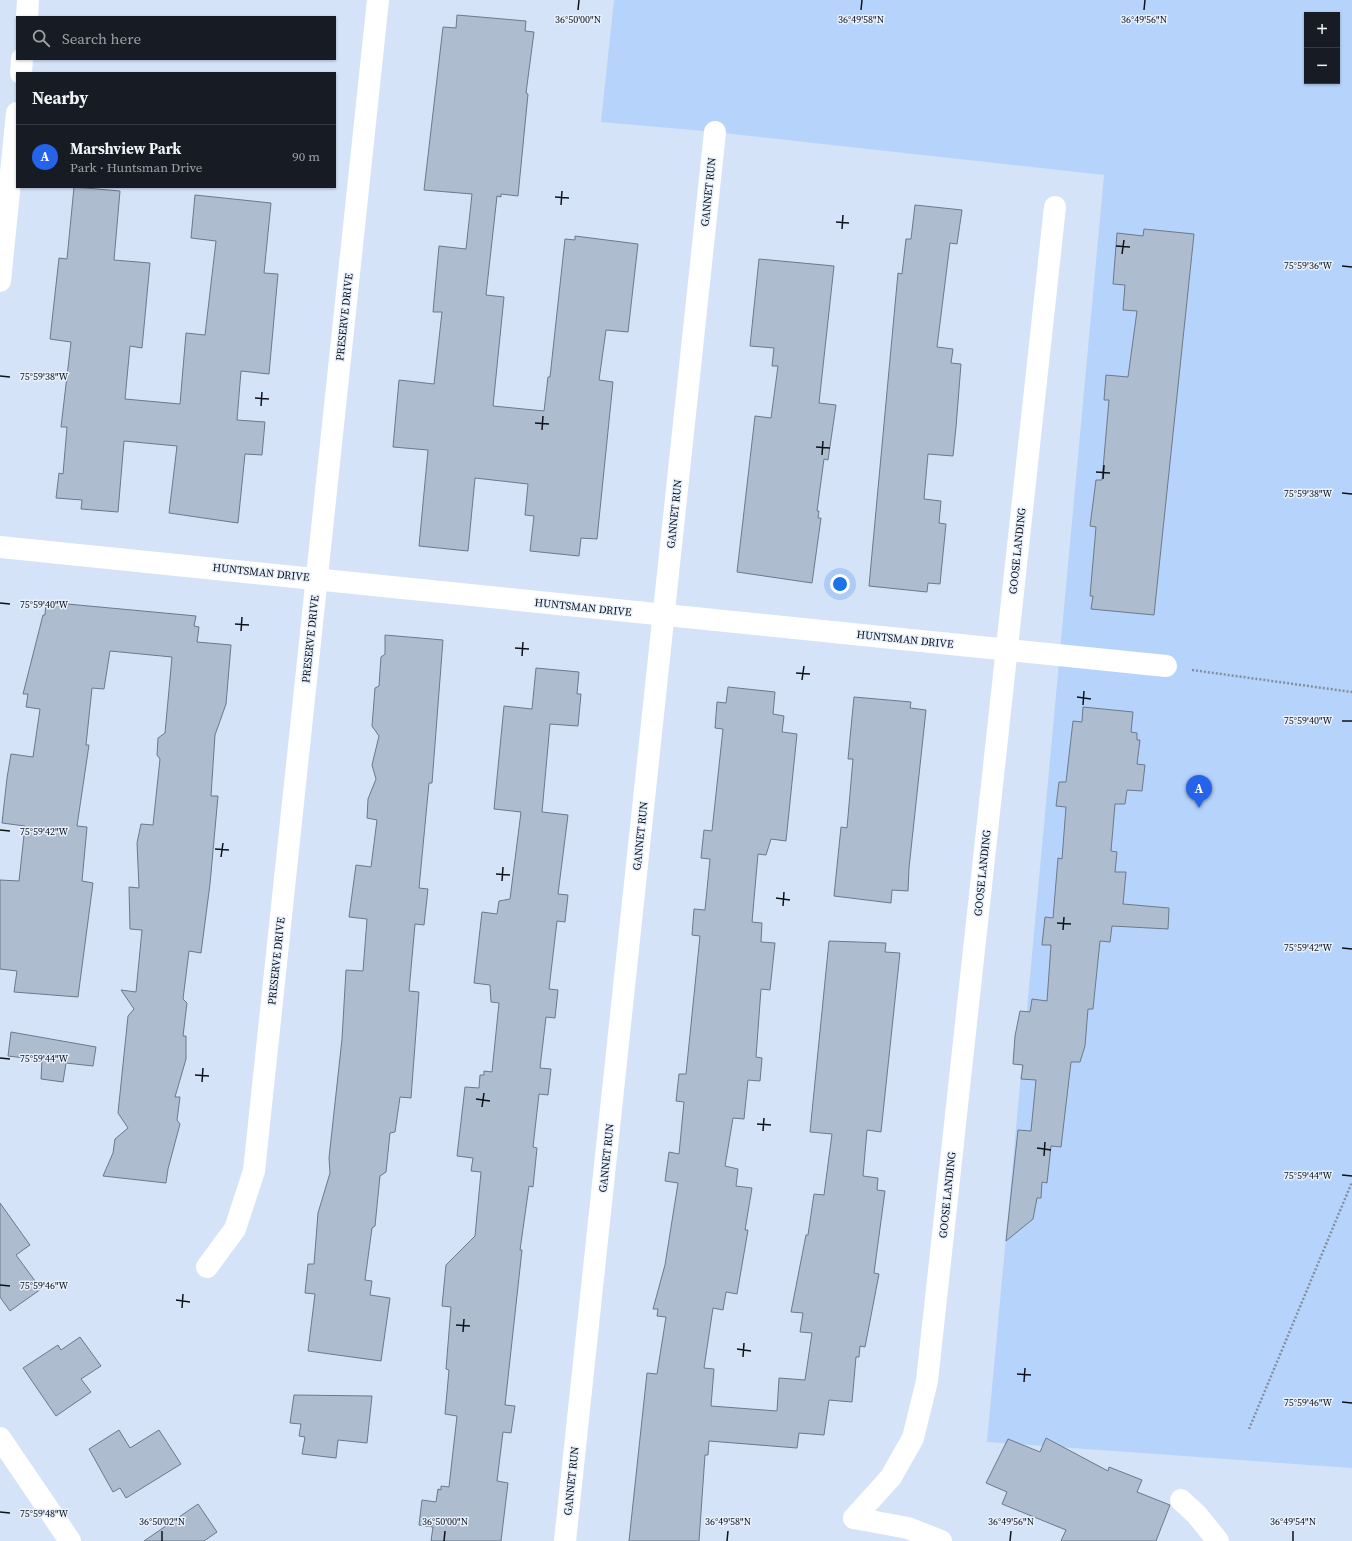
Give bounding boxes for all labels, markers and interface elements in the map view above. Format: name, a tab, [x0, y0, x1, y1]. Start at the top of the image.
map controls	[1304, 12, 1340, 84]
button: +	[1304, 12, 1340, 48]
text: 36°50'00"N	[555, 13, 601, 26]
text: 36°49'58"N	[838, 13, 884, 26]
text: 36°49'56"N	[1121, 13, 1167, 26]
search box	[16, 16, 336, 60]
icon: search	[30, 27, 52, 49]
text: Search here	[62, 28, 141, 49]
button: −	[1304, 48, 1340, 84]
text: Nearby	[32, 86, 88, 110]
text: Marshview Park	[70, 138, 181, 159]
text: A	[41, 148, 49, 165]
text: 90 m	[292, 148, 320, 165]
street label: GANNET RUN	[697, 157, 720, 227]
text: Park · Huntsman Drive	[70, 159, 202, 176]
text: 75°59'36"W	[1284, 259, 1333, 272]
street label: PRESERVE DRIVE	[332, 272, 357, 362]
text: 75°59'38"W	[20, 370, 69, 383]
street label: GANNET RUN	[663, 479, 686, 549]
text: 75°59'38"W	[1284, 487, 1333, 500]
street label: GOOSE LANDING	[1006, 507, 1030, 595]
street label: HUNTSMAN DRIVE	[212, 560, 310, 585]
your location	[830, 574, 850, 594]
street label: PRESERVE DRIVE	[298, 594, 323, 684]
street label: HUNTSMAN DRIVE	[534, 595, 632, 620]
text: 75°59'40"W	[20, 598, 69, 611]
street label: HUNTSMAN DRIVE	[856, 627, 954, 652]
text: 75°59'40"W	[1284, 714, 1333, 727]
pin: A	[1186, 775, 1212, 808]
street label: GANNET RUN	[629, 801, 652, 871]
text: 75°59'42"W	[20, 825, 69, 838]
street label: GOOSE LANDING	[971, 829, 995, 917]
street label: PRESERVE DRIVE	[264, 916, 289, 1006]
text: 75°59'42"W	[1284, 941, 1333, 954]
text: 75°59'44"W	[20, 1052, 69, 1065]
street label: GANNET RUN	[595, 1123, 618, 1193]
street label: GOOSE LANDING	[936, 1151, 960, 1239]
text: 75°59'44"W	[1284, 1169, 1333, 1182]
text: 75°59'46"W	[20, 1279, 69, 1292]
text: 75°59'46"W	[1284, 1396, 1333, 1409]
street label: GANNET RUN	[560, 1446, 583, 1516]
text: 75°59'48"W	[20, 1507, 69, 1520]
text: 36°50'02"N	[139, 1515, 185, 1528]
text: 36°50'00"N	[422, 1515, 468, 1528]
text: 36°49'58"N	[705, 1515, 751, 1528]
text: 36°49'56"N	[988, 1515, 1034, 1528]
text: 36°49'54"N	[1270, 1515, 1316, 1528]

